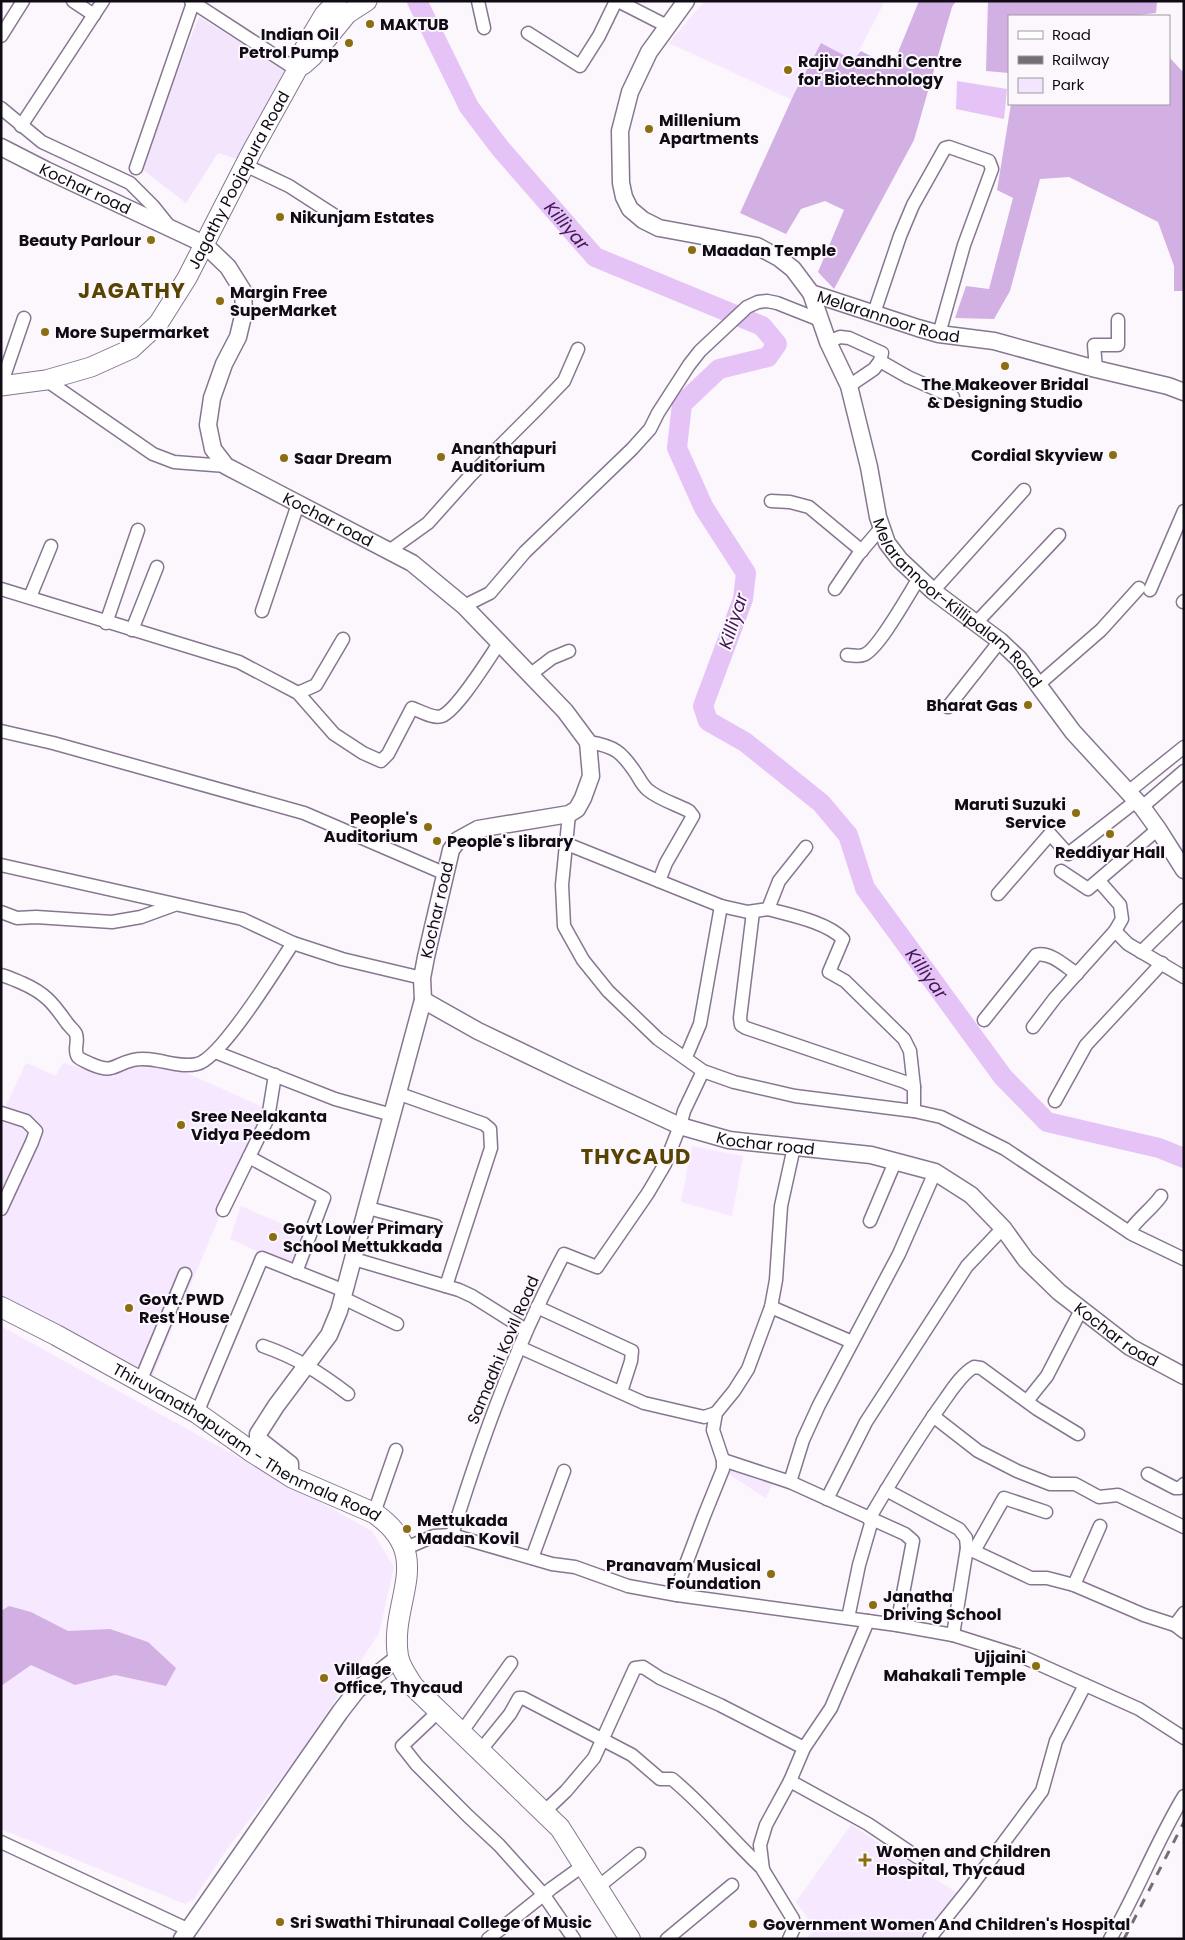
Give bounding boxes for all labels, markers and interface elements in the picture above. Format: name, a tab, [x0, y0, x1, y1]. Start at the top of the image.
place label: MAKTUB	[380, 13, 449, 36]
legend	[1008, 15, 1170, 105]
marker: MAKTUB	[364, 18, 376, 30]
place label: Indian Oil Petrol Pump	[239, 23, 339, 64]
text: Road	[1052, 24, 1091, 45]
marker: Indian Oil Petrol Pump	[343, 37, 355, 49]
text: Railway	[1052, 49, 1110, 70]
place label: Rajiv Gandhi Centre for Biotechnology	[798, 50, 962, 91]
marker: Rajiv Gandhi Centre for Biotechnology	[782, 64, 794, 76]
text: Park	[1052, 74, 1084, 95]
street label: Jagathy Poojapura Road	[182, 86, 295, 273]
place label: Millenium Apartments	[659, 109, 759, 150]
marker: Millenium Apartments	[643, 123, 655, 135]
street label: Kochar road	[35, 157, 135, 220]
water label: Killiyar	[539, 195, 597, 256]
place label: Nikunjam Estates	[290, 206, 434, 229]
marker: Nikunjam Estates	[274, 211, 286, 223]
place label: Beauty Parlour	[19, 229, 141, 252]
marker: Beauty Parlour	[145, 234, 157, 246]
place label: Maadan Temple	[702, 239, 836, 262]
marker: Maadan Temple	[686, 244, 698, 256]
district label: JAGATHY	[78, 276, 186, 305]
place label: Margin Free SuperMarket	[230, 281, 337, 322]
street label: Melarannoor Road	[814, 284, 961, 348]
marker: Margin Free SuperMarket	[214, 295, 226, 307]
place label: More Supermarket	[55, 321, 209, 344]
marker: More Supermarket	[39, 326, 51, 338]
marker: The Makeover Bridal & Designing Studio	[999, 360, 1011, 372]
place label: The Makeover Bridal & Designing Studio	[921, 373, 1089, 414]
place label: Ananthapuri Auditorium	[451, 437, 557, 478]
place label: Cordial Skyview	[971, 444, 1103, 467]
place label: Saar Dream	[294, 447, 392, 470]
marker: Cordial Skyview	[1107, 449, 1119, 461]
marker: Ananthapuri Auditorium	[435, 451, 447, 463]
marker: Saar Dream	[278, 452, 290, 464]
street label: Kochar road	[279, 486, 377, 552]
street label: Melarannoor-Killipalam Road	[868, 515, 1048, 692]
water label: Killiyar	[712, 589, 754, 652]
place label: Bharat Gas	[926, 694, 1018, 717]
marker: Bharat Gas	[1022, 699, 1034, 711]
place label: Maruti Suzuki Service	[954, 793, 1066, 834]
place label: People's Auditorium	[324, 807, 418, 848]
marker: Maruti Suzuki Service	[1070, 807, 1082, 819]
marker: People's Auditorium	[422, 821, 434, 833]
marker: Reddiyar Hall	[1104, 828, 1116, 840]
place label: People's library	[447, 830, 574, 853]
marker: People's library	[431, 835, 443, 847]
place label: Reddiyar Hall	[1055, 841, 1165, 864]
street label: Kochar road	[415, 859, 459, 961]
water label: Killiyar	[900, 943, 955, 1005]
place label: Sree Neelakanta Vidya Peedom	[191, 1105, 327, 1146]
marker: Sree Neelakanta Vidya Peedom	[175, 1119, 187, 1131]
street label: Kochar road	[714, 1125, 816, 1160]
district label: THYCAUD	[581, 1142, 691, 1171]
place label: Govt Lower Primary School Mettukkada	[283, 1217, 444, 1258]
marker: Govt Lower Primary School Mettukkada	[267, 1231, 279, 1243]
street label: Samadhi Kovil Road	[461, 1272, 545, 1428]
place label: Govt. PWD Rest House	[139, 1288, 230, 1329]
street label: Kochar road	[1070, 1297, 1163, 1372]
marker: Govt. PWD Rest House	[123, 1302, 135, 1314]
street label: Thiruvanathapuram - Thenmala Road	[109, 1357, 386, 1526]
place label: Mettukada Madan Kovil	[417, 1509, 519, 1550]
marker: Mettukada Madan Kovil	[401, 1523, 413, 1535]
place label: Pranavam Musical Foundation	[606, 1554, 761, 1595]
marker: Pranavam Musical Foundation	[765, 1568, 777, 1580]
place label: Janatha Driving School	[883, 1585, 1001, 1626]
marker: Janatha Driving School	[867, 1599, 879, 1611]
place label: Ujjaini Mahakali Temple	[884, 1646, 1026, 1687]
place label: Village Office, Thycaud	[334, 1658, 463, 1699]
marker: Ujjaini Mahakali Temple	[1030, 1660, 1042, 1672]
marker: Village Office, Thycaud	[318, 1672, 330, 1684]
place label: Women and Children Hospital, Thycaud	[876, 1840, 1051, 1881]
marker: Women and Children Hospital, Thycaud	[858, 1853, 872, 1867]
place label: Sri Swathi Thirunaal College of Music	[290, 1911, 592, 1934]
place label: Government Women And Children's Hospital	[763, 1913, 1130, 1936]
marker: Sri Swathi Thirunaal College of Music	[274, 1916, 286, 1928]
marker: Government Women And Children's Hospital	[747, 1918, 759, 1930]

